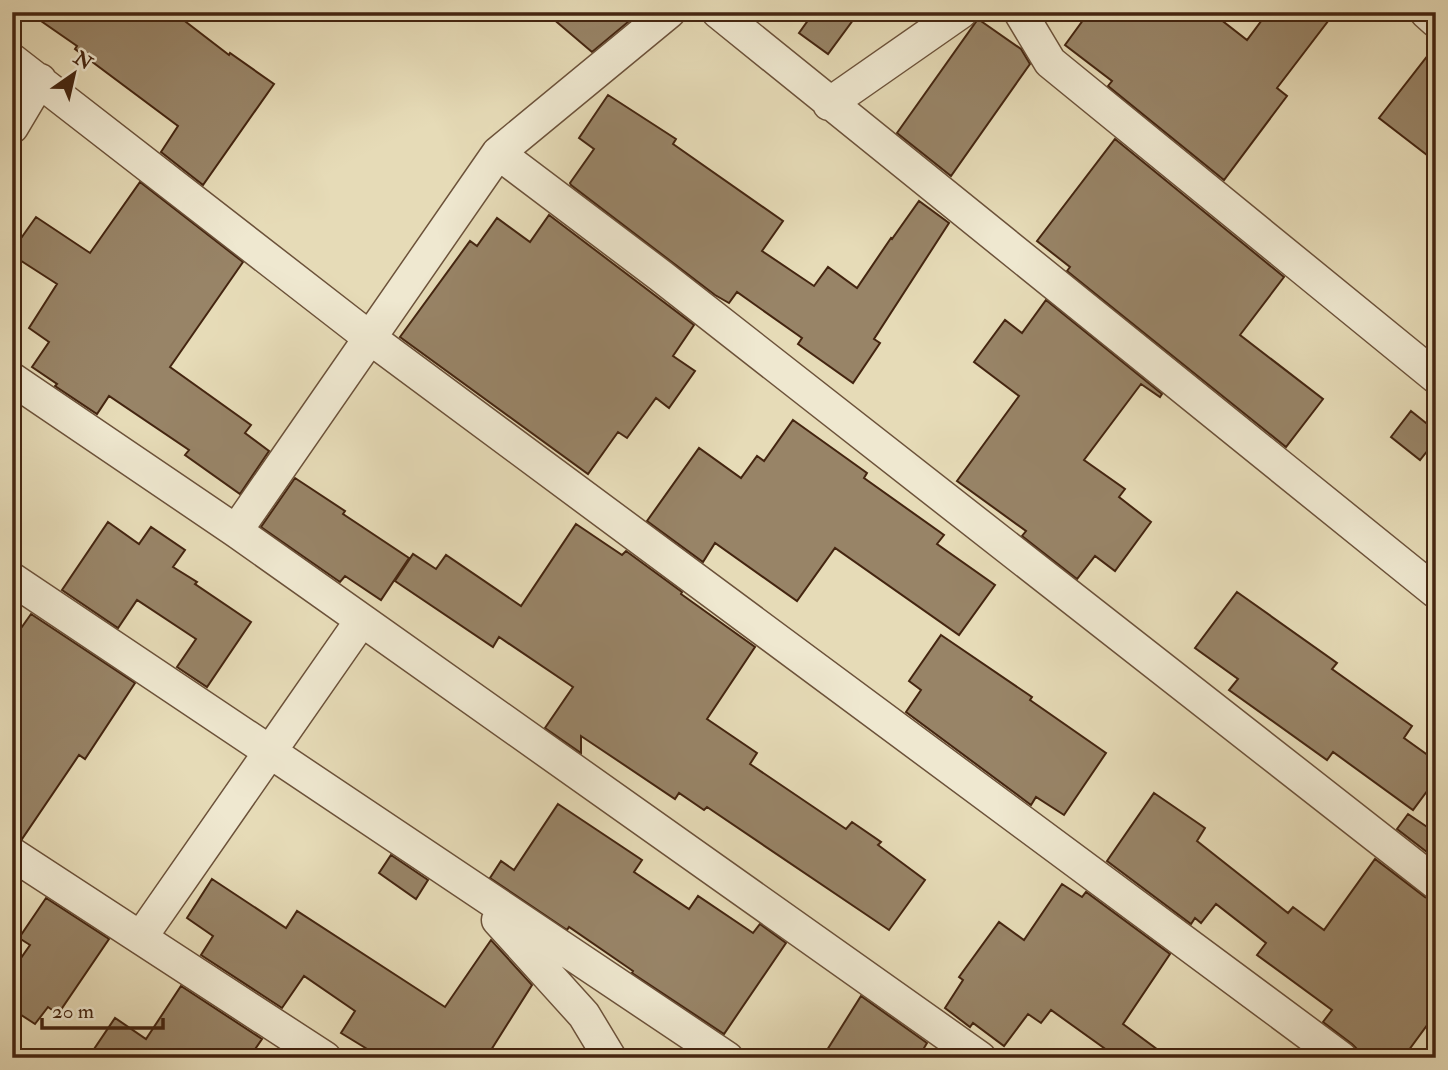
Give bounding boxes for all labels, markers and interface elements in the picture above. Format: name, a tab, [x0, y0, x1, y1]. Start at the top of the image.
north arrow	[38, 38, 108, 108]
text: N	[68, 45, 98, 76]
scale bar	[42, 986, 163, 1030]
text: 20 m	[52, 998, 94, 1025]

